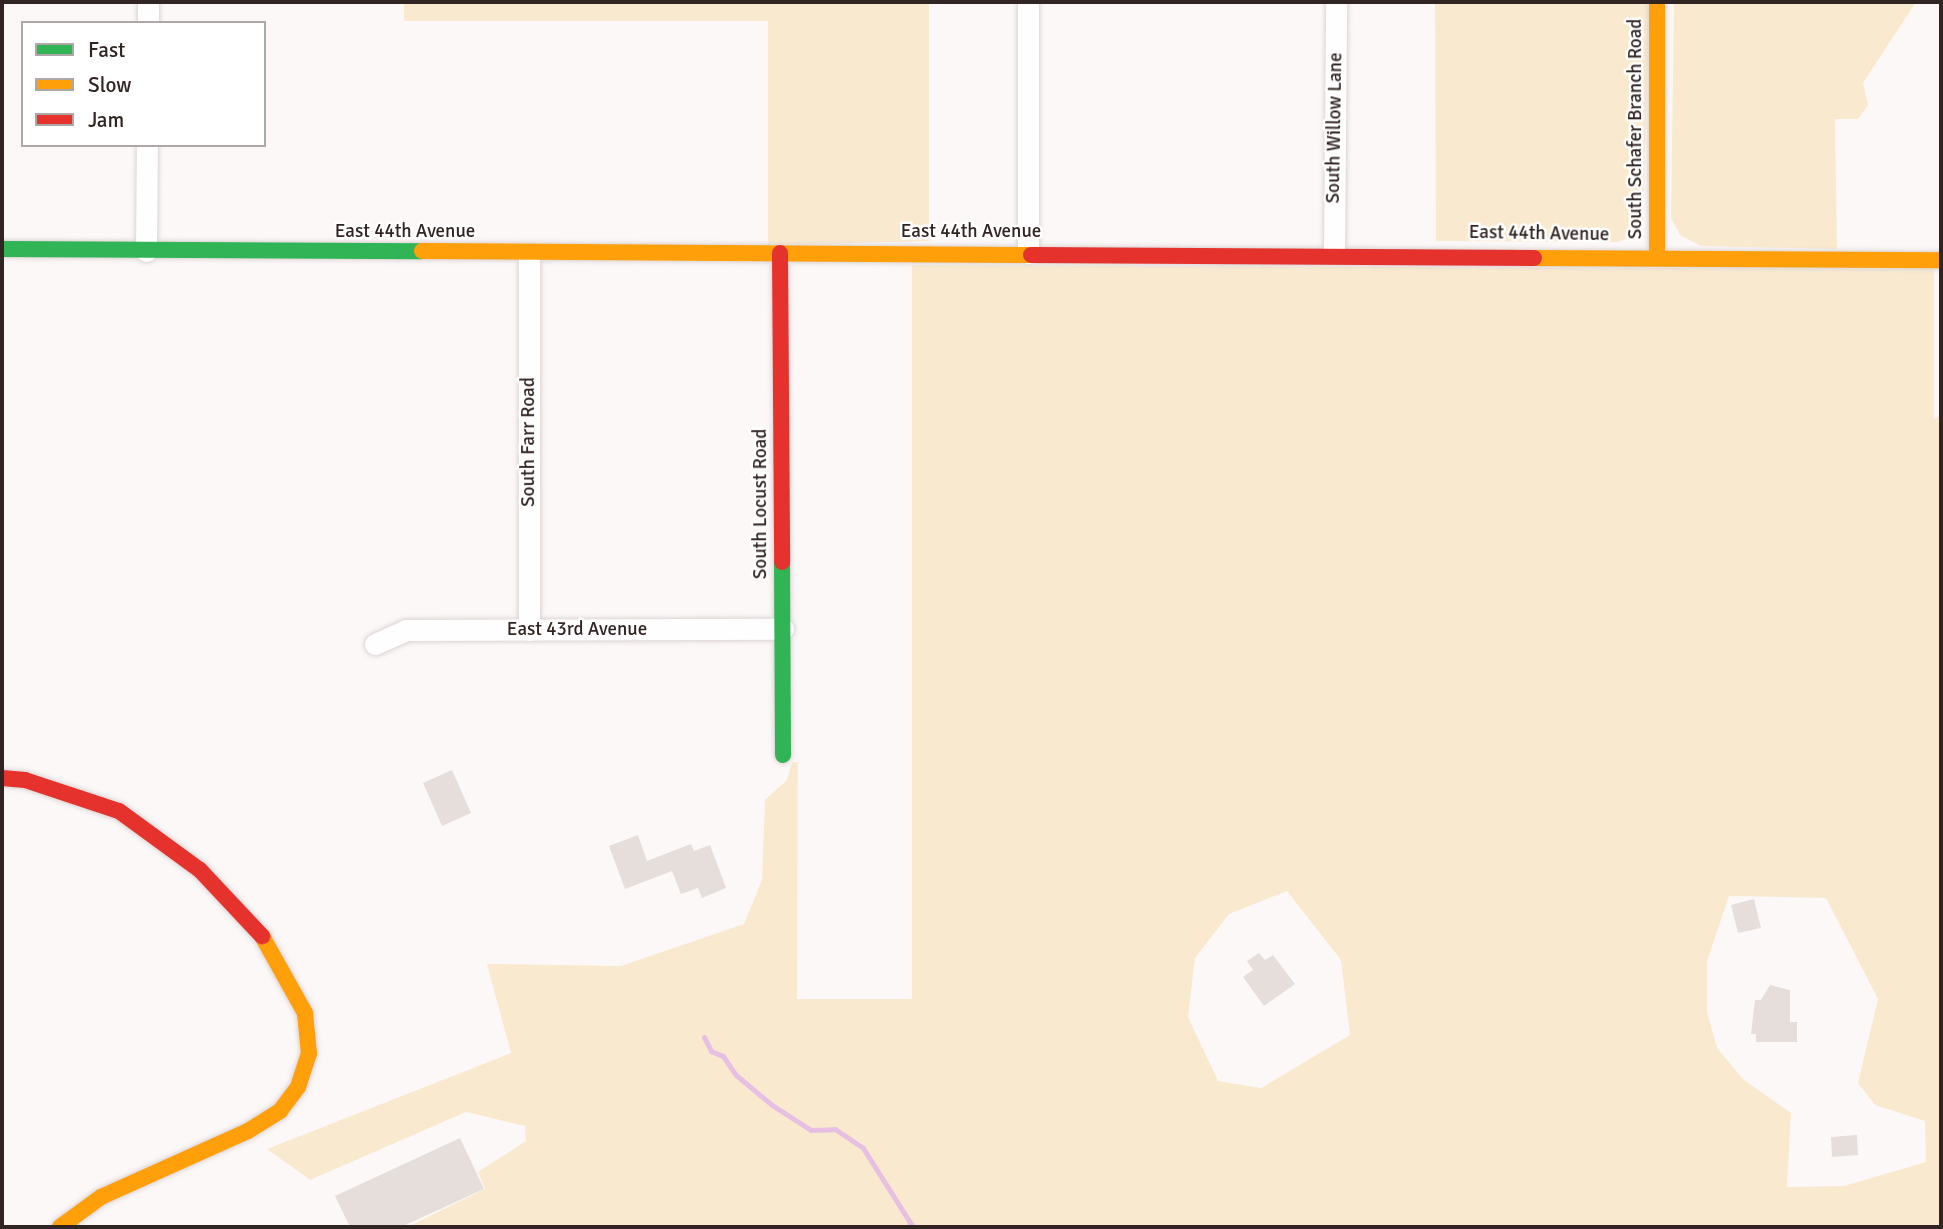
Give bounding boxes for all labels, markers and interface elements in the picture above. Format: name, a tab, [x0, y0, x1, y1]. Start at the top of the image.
street label: South Schafer Branch Road	[1625, 19, 1647, 239]
legend	[21, 21, 266, 147]
text: Fast	[88, 37, 125, 63]
street label: South Willow Lane	[1322, 52, 1348, 204]
text: Slow	[88, 72, 132, 98]
text: Jam	[88, 107, 124, 133]
street label: East 44th Avenue	[335, 221, 475, 243]
street label: East 44th Avenue	[901, 221, 1041, 243]
street label: East 44th Avenue	[1469, 221, 1609, 247]
street label: South Farr Road	[518, 377, 540, 507]
street label: South Locust Road	[750, 429, 772, 579]
street label: East 43rd Avenue	[507, 619, 647, 641]

